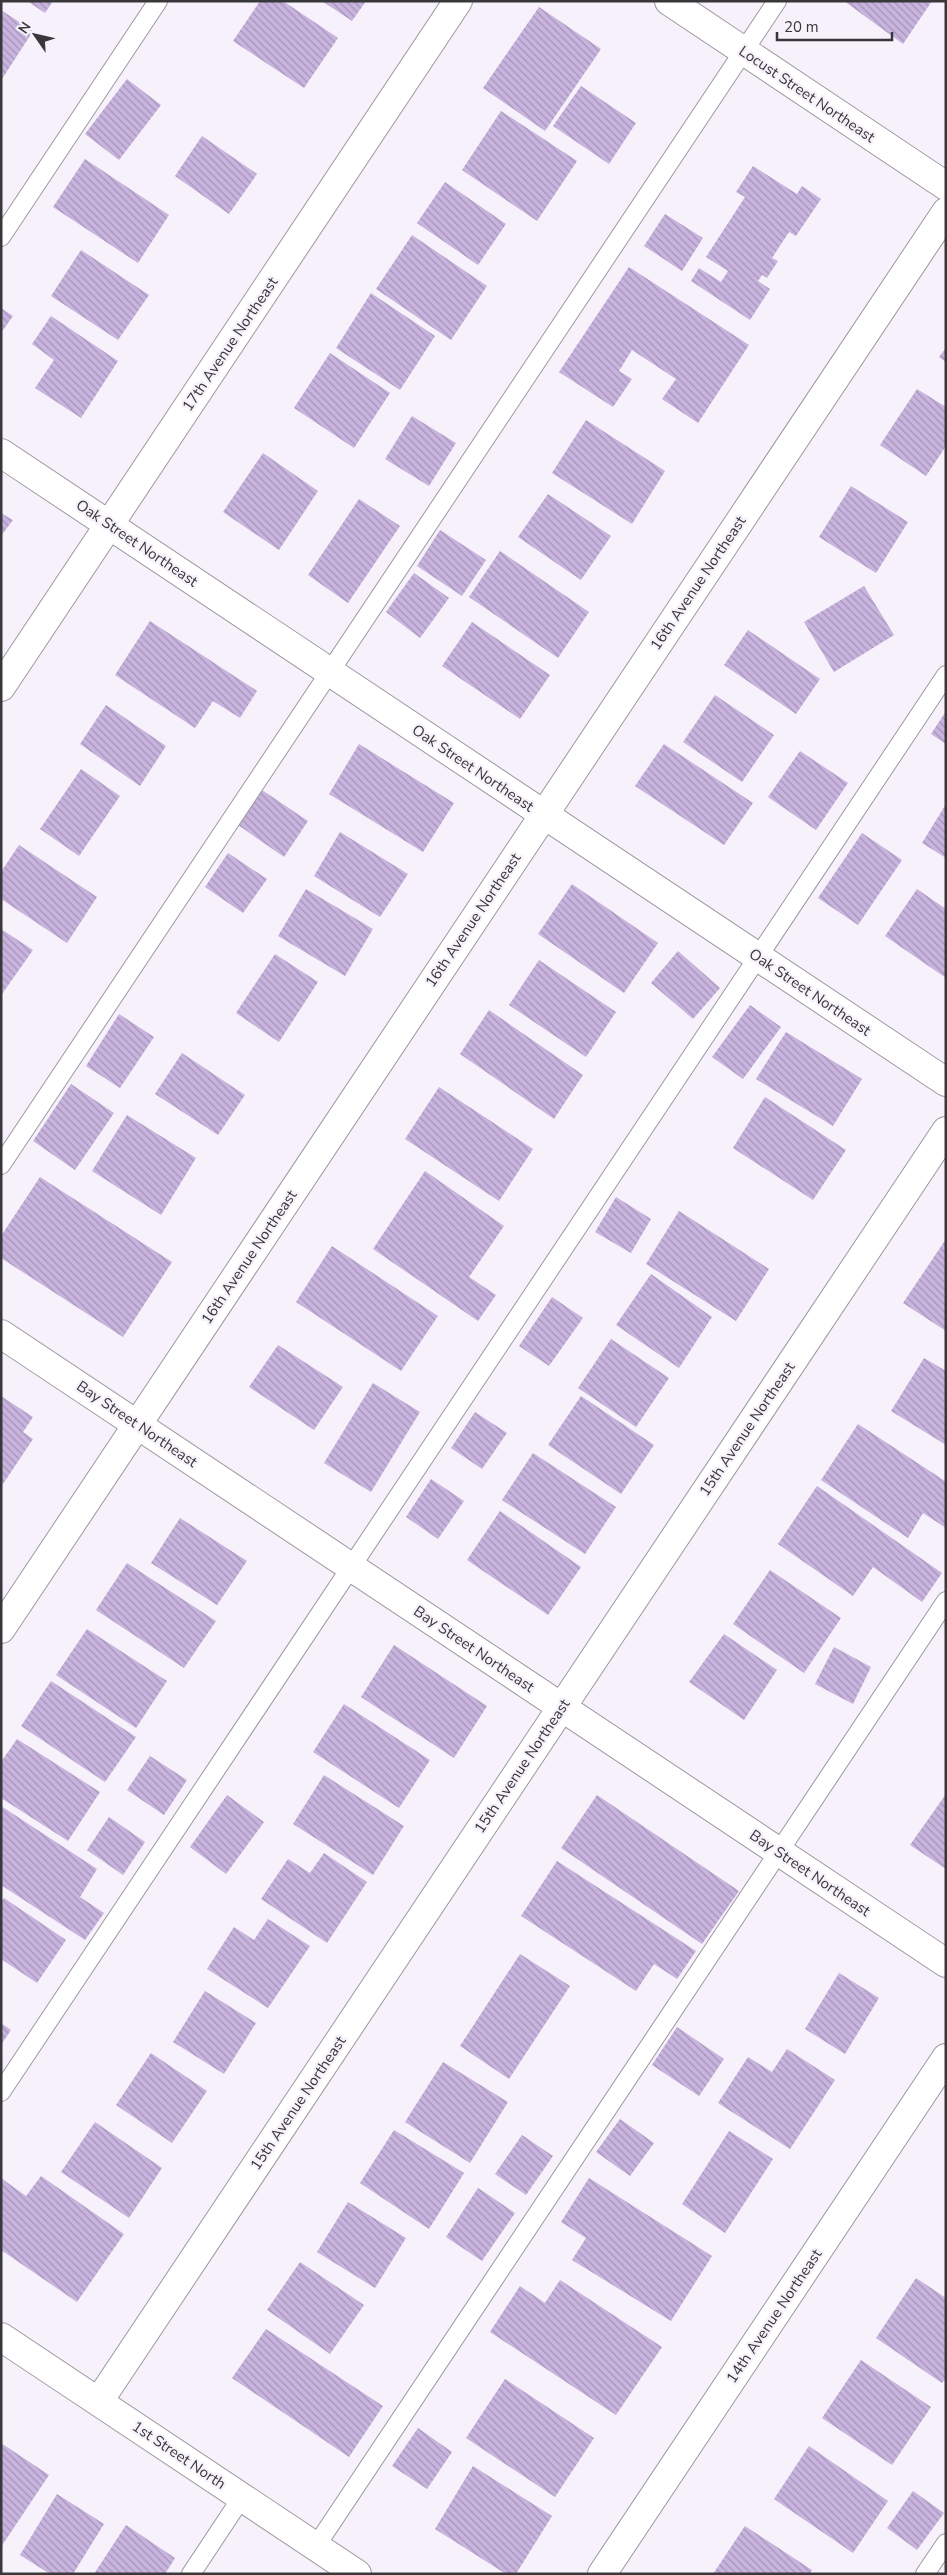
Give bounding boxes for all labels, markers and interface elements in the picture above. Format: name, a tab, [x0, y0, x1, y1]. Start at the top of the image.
north arrow	[10, 10, 60, 60]
scale bar	[777, 10, 892, 42]
text: 20 m	[784, 17, 819, 37]
text: N	[14, 18, 35, 38]
street label: Locust Street Northeast	[735, 41, 880, 147]
street label: 17th Avenue Northeast	[178, 272, 283, 415]
street label: Oak Street Northeast	[72, 495, 202, 592]
street label: 16th Avenue Northeast	[646, 511, 751, 654]
street label: Oak Street Northeast	[408, 720, 538, 817]
street label: 16th Avenue Northeast	[421, 848, 526, 991]
street label: Oak Street Northeast	[745, 944, 875, 1041]
street label: 16th Avenue Northeast	[197, 1185, 302, 1328]
street label: 15th Avenue Northeast	[695, 1357, 800, 1500]
street label: Bay Street Northeast	[73, 1376, 202, 1472]
street label: Bay Street Northeast	[410, 1601, 539, 1697]
street label: 15th Avenue Northeast	[470, 1694, 575, 1837]
street label: Bay Street Northeast	[746, 1825, 875, 1921]
street label: 15th Avenue Northeast	[246, 2031, 351, 2174]
street label: 14th Avenue Northeast	[722, 2244, 827, 2387]
street label: 1st Street North	[128, 2416, 230, 2494]

